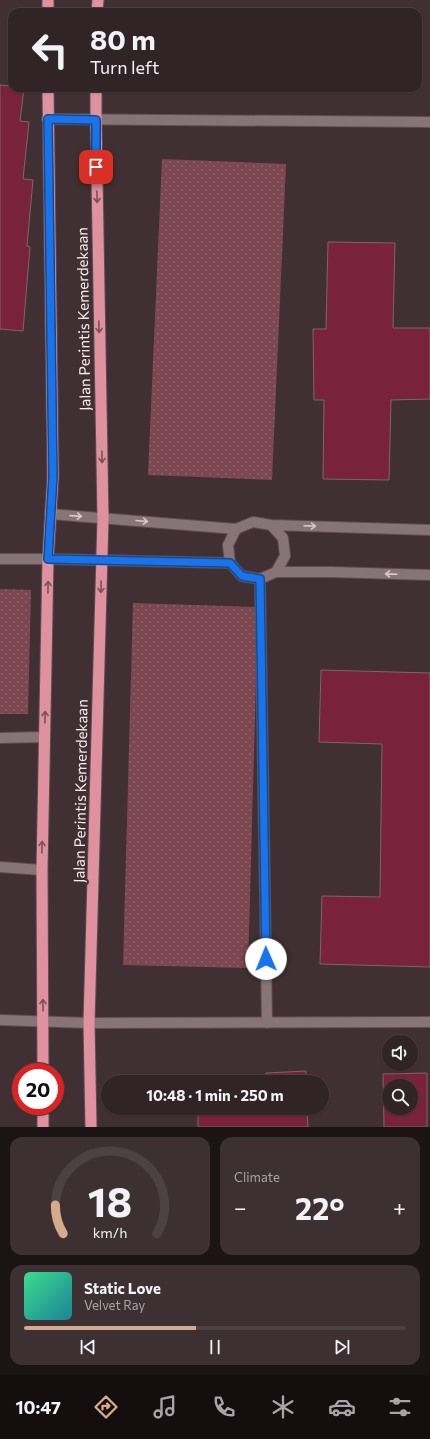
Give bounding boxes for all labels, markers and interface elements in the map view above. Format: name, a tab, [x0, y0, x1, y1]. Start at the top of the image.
text: 80 m	[90, 22, 156, 56]
icon: left	[24, 24, 76, 76]
text: Turn left	[90, 56, 159, 78]
pin	[79, 150, 113, 184]
icon: arrive	[85, 156, 107, 178]
one-way arrow	[93, 190, 101, 203]
street label: Jalan Perintis Kemerdekaan	[72, 227, 94, 411]
one-way arrow	[95, 320, 103, 333]
one-way arrow	[98, 450, 105, 463]
one-way arrow	[69, 512, 82, 520]
one-way arrow	[135, 518, 148, 525]
one-way arrow	[303, 522, 316, 530]
one-way arrow	[385, 570, 398, 577]
one-way arrow	[97, 580, 105, 593]
one-way arrow	[44, 581, 52, 594]
street label: Jalan Perintis Kemerdekaan	[69, 699, 91, 883]
one-way arrow	[41, 711, 49, 724]
one-way arrow	[39, 841, 46, 854]
position arrow	[245, 938, 287, 980]
one-way arrow	[39, 999, 47, 1012]
map controls	[382, 1035, 418, 1115]
button: sound	[382, 1035, 418, 1071]
speed limit sign: 20	[12, 1063, 64, 1115]
button: search	[382, 1079, 418, 1115]
text: 10:48 · 1 min · 250 m	[146, 1086, 284, 1104]
text: Climate	[234, 1169, 280, 1185]
text: 18	[88, 1175, 132, 1226]
text: 22°	[295, 1189, 345, 1226]
text: −	[234, 1194, 247, 1221]
text: +	[393, 1194, 406, 1221]
text: km/h	[93, 1223, 127, 1241]
text: Static Love	[84, 1279, 161, 1297]
text: Velvet Ray	[84, 1297, 145, 1313]
icon: previous	[77, 1336, 99, 1358]
icon: pause	[204, 1336, 226, 1358]
icon: next	[331, 1336, 353, 1358]
icon: directions	[92, 1393, 120, 1421]
icon: music	[151, 1393, 179, 1421]
icon: phone	[210, 1393, 238, 1421]
icon: climate	[269, 1393, 297, 1421]
icon: car	[328, 1393, 356, 1421]
icon: filters	[386, 1393, 414, 1421]
text: 10:47	[15, 1396, 61, 1418]

